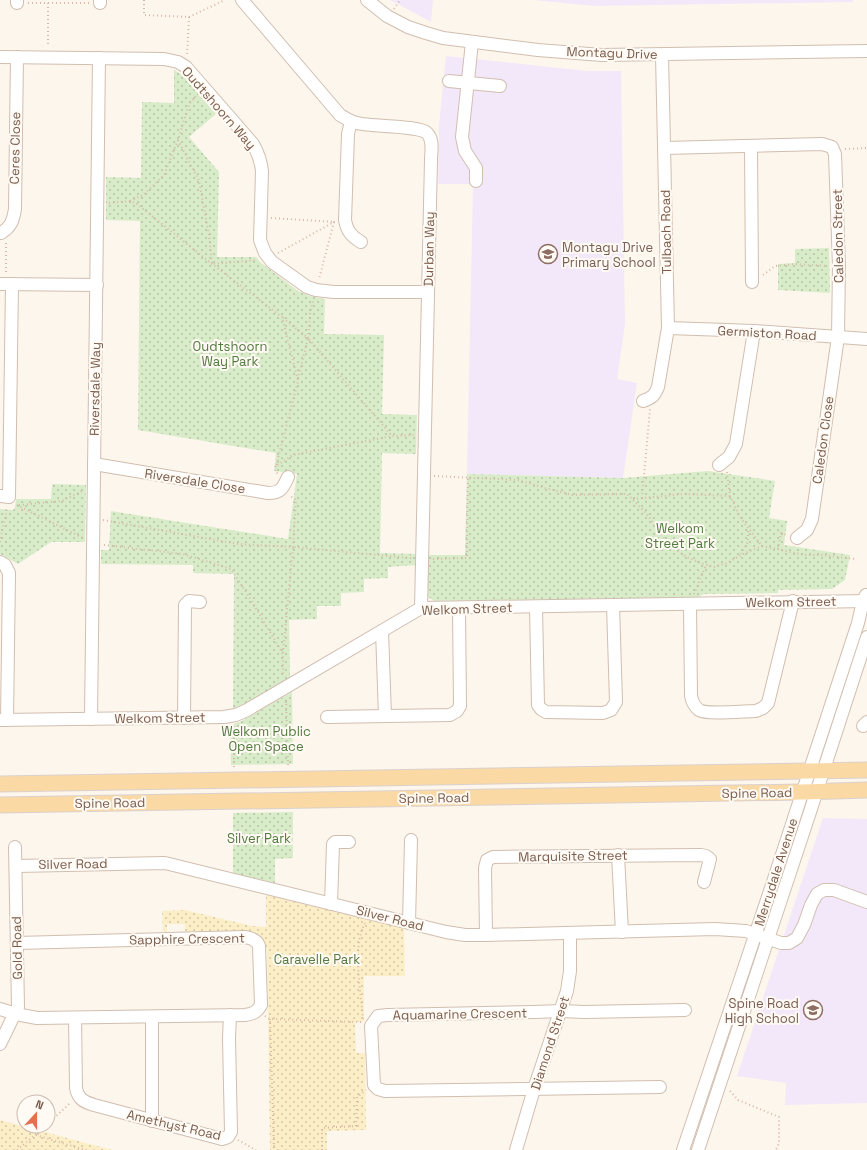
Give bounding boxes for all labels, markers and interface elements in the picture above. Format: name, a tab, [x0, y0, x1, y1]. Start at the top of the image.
street label: Montagu Drive	[566, 43, 658, 63]
street label: Oudtshoorn Way	[178, 63, 260, 153]
street label: Ceres Close	[6, 111, 24, 185]
street label: Caledon Street	[829, 189, 847, 283]
street label: Tulbach Road	[657, 190, 675, 274]
street label: Durban Way	[420, 211, 438, 287]
place label: Montagu Drive Primary School	[562, 239, 656, 271]
school or university icon: Montagu Drive Primary School	[537, 243, 559, 265]
street label: Germiston Road	[717, 322, 817, 344]
park label: Oudtshoorn Way Park	[193, 338, 267, 370]
street label: Riversdale Way	[86, 342, 104, 436]
street label: Caledon Close	[808, 395, 838, 485]
street label: Riversdale Close	[143, 465, 247, 497]
park label: Welkom Street Park	[645, 520, 715, 552]
street label: Welkom Street	[745, 593, 837, 611]
street label: Welkom Street	[421, 599, 513, 619]
street label: Welkom Street	[114, 709, 206, 727]
park label: Welkom Public Open Space	[221, 723, 311, 755]
street label: Spine Road	[722, 784, 792, 802]
street label: Spine Road	[399, 789, 469, 807]
street label: Spine Road	[75, 794, 145, 812]
street label: Merrydale Avenue	[751, 816, 801, 928]
park label: Silver Park	[227, 830, 291, 847]
street label: Marquisite Street	[518, 847, 628, 865]
street label: Silver Road	[38, 855, 108, 873]
street label: Silver Road	[354, 901, 426, 935]
street label: Gold Road	[8, 916, 26, 980]
street label: Sapphire Crescent	[129, 929, 245, 949]
park label: Caravelle Park	[274, 951, 360, 968]
street label: Diamond Street	[527, 994, 573, 1092]
place label: Spine Road High School	[725, 995, 799, 1027]
school or university icon: Spine Road High School	[802, 999, 824, 1021]
street label: Aquamarine Crescent	[393, 1004, 527, 1024]
north arrow	[16, 1094, 56, 1134]
text: N	[34, 1097, 46, 1113]
street label: Amethyst Road	[125, 1106, 223, 1144]

